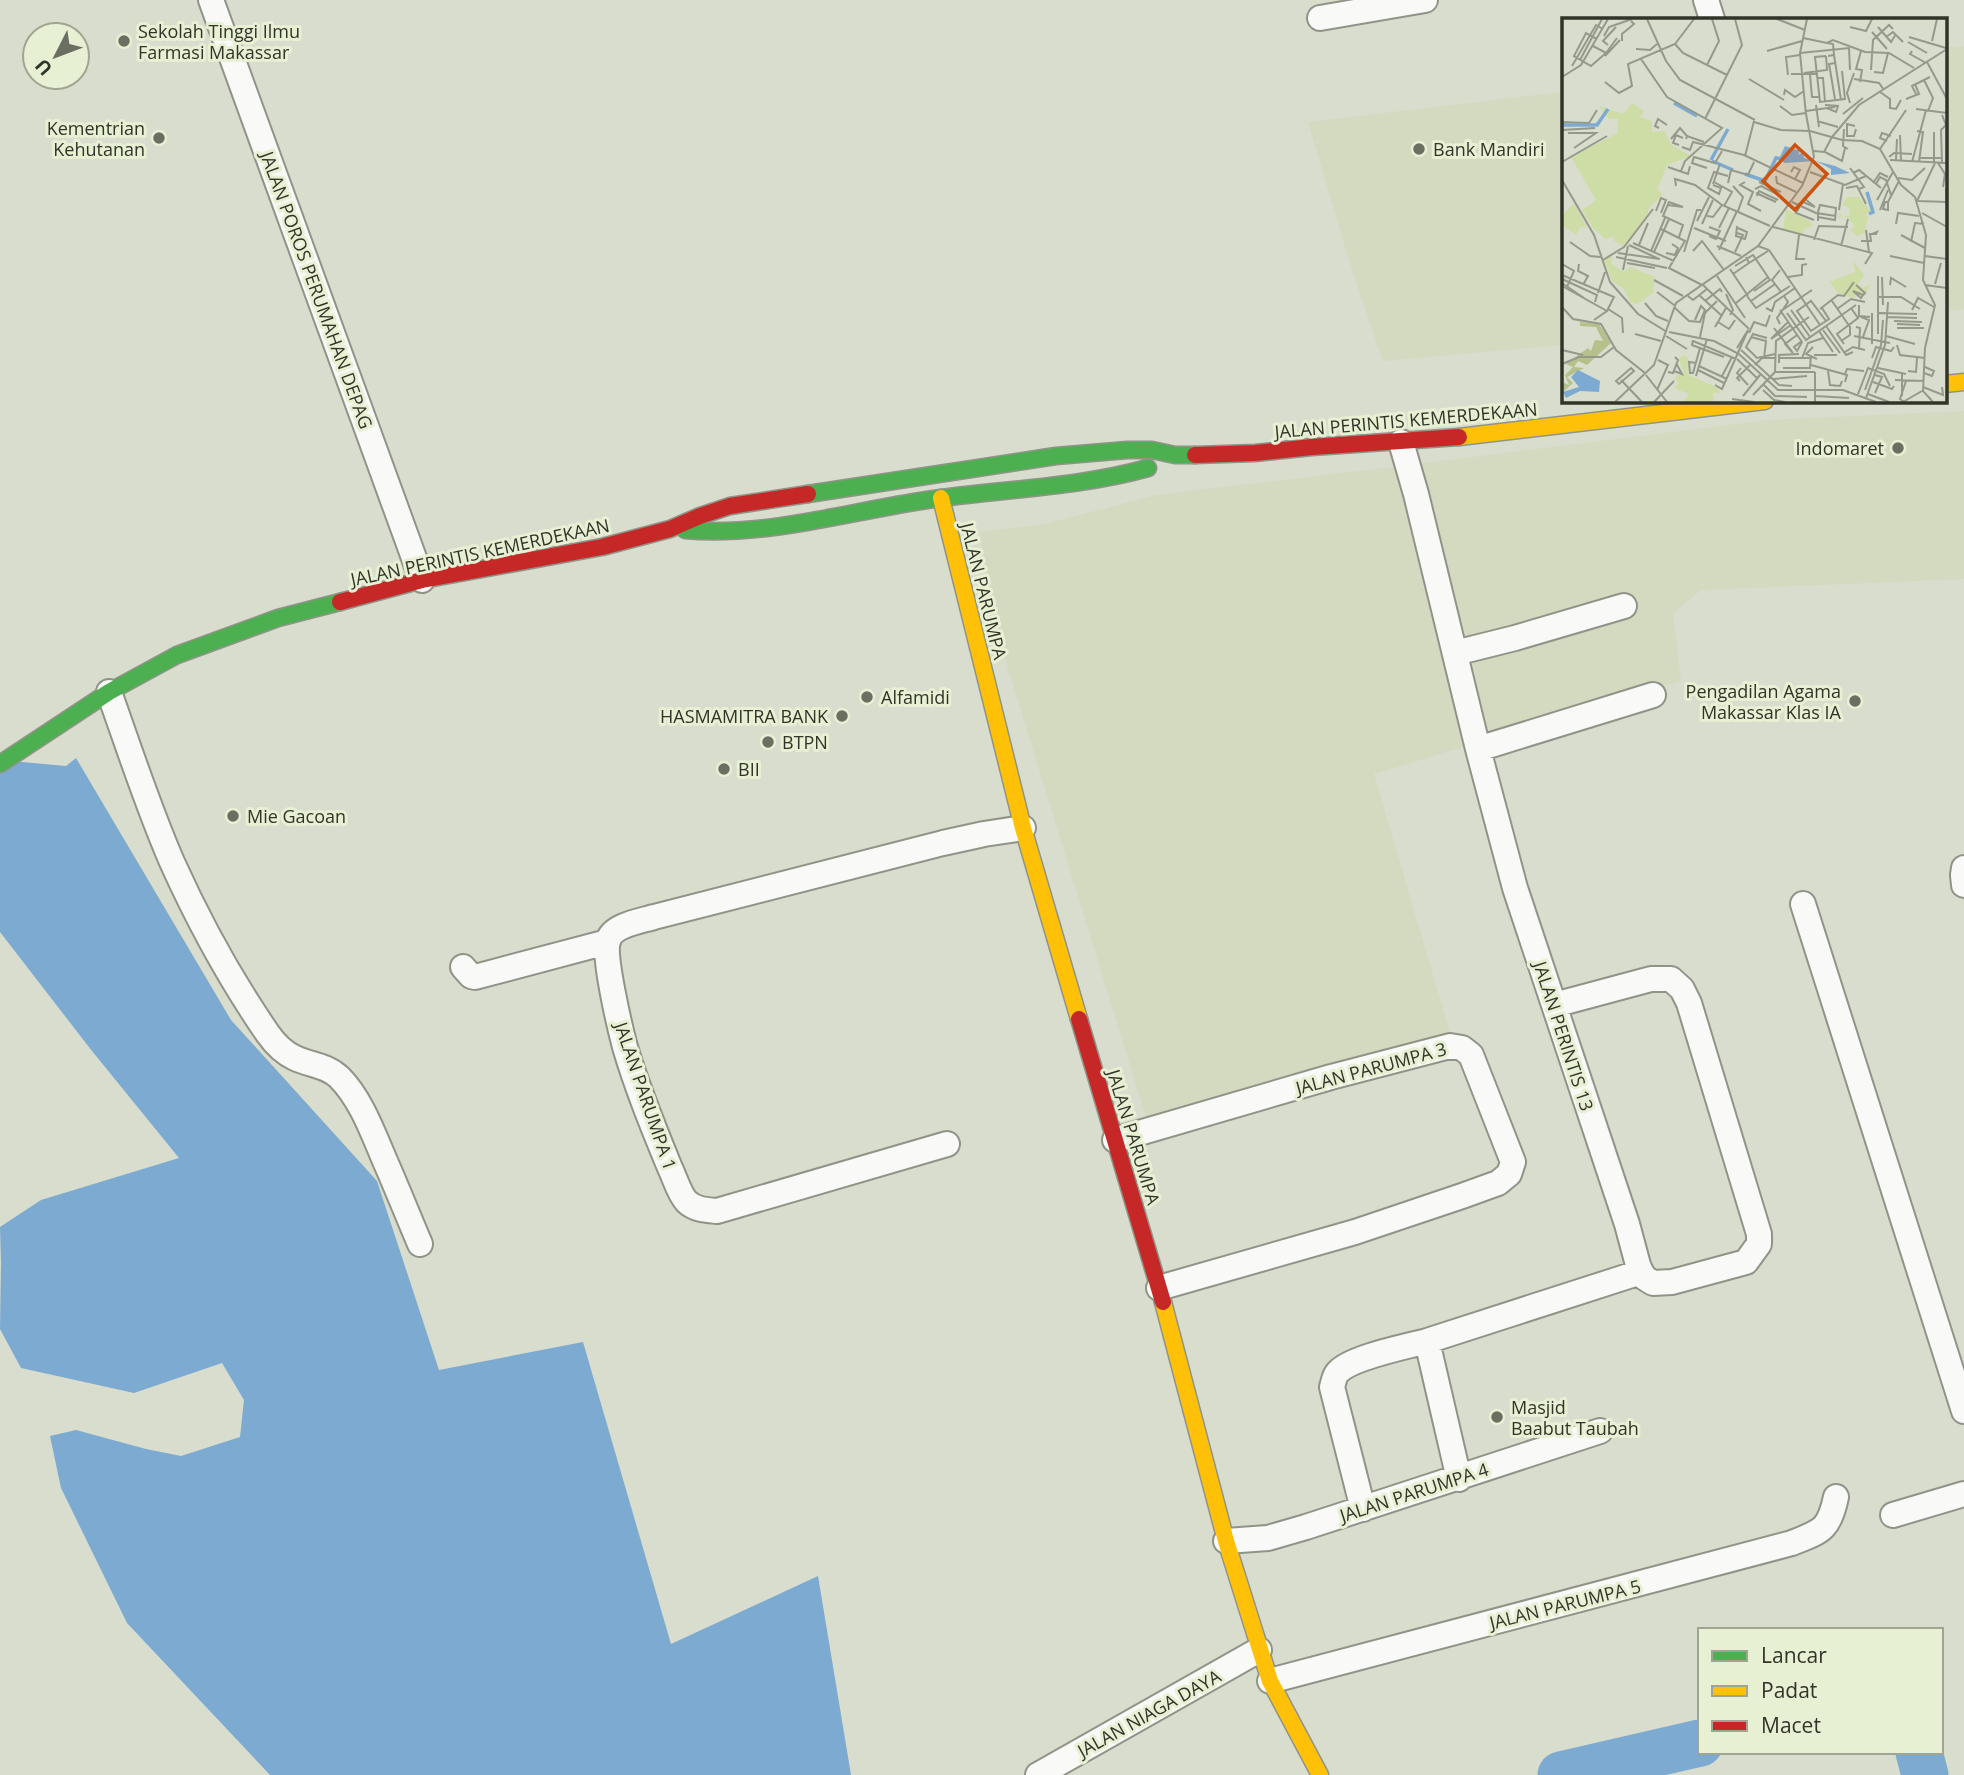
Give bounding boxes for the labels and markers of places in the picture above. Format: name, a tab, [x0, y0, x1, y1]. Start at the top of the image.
place label: Sekolah Tinggi Ilmu Farmasi Makassar	[138, 19, 300, 64]
marker: Sekolah Tinggi Ilmu Farmasi Makassar	[116, 33, 132, 49]
place label: Kementrian Kehutanan	[47, 116, 145, 161]
marker: Kementrian Kehutanan	[151, 130, 167, 146]
place label: Bank Mandiri	[1433, 137, 1545, 161]
marker: Bank Mandiri	[1411, 141, 1427, 157]
place label: Indomaret	[1796, 436, 1884, 460]
marker: Indomaret	[1890, 440, 1906, 456]
place label: Pengadilan Agama Makassar Klas IA	[1686, 679, 1842, 724]
place label: Alfamidi	[881, 685, 950, 709]
marker: Alfamidi	[859, 689, 875, 705]
marker: Pengadilan Agama Makassar Klas IA	[1847, 693, 1863, 709]
place label: HASMAMITRA BANK	[660, 704, 829, 728]
marker: HASMAMITRA BANK	[834, 708, 850, 724]
place label: BTPN	[782, 730, 828, 754]
marker: BTPN	[760, 734, 776, 750]
place label: BII	[738, 757, 760, 781]
marker: BII	[716, 761, 732, 777]
place label: Mie Gacoan	[247, 804, 346, 828]
marker: Mie Gacoan	[225, 808, 241, 824]
place label: Masjid Baabut Taubah	[1511, 1395, 1639, 1440]
marker: Masjid Baabut Taubah	[1489, 1409, 1505, 1425]

